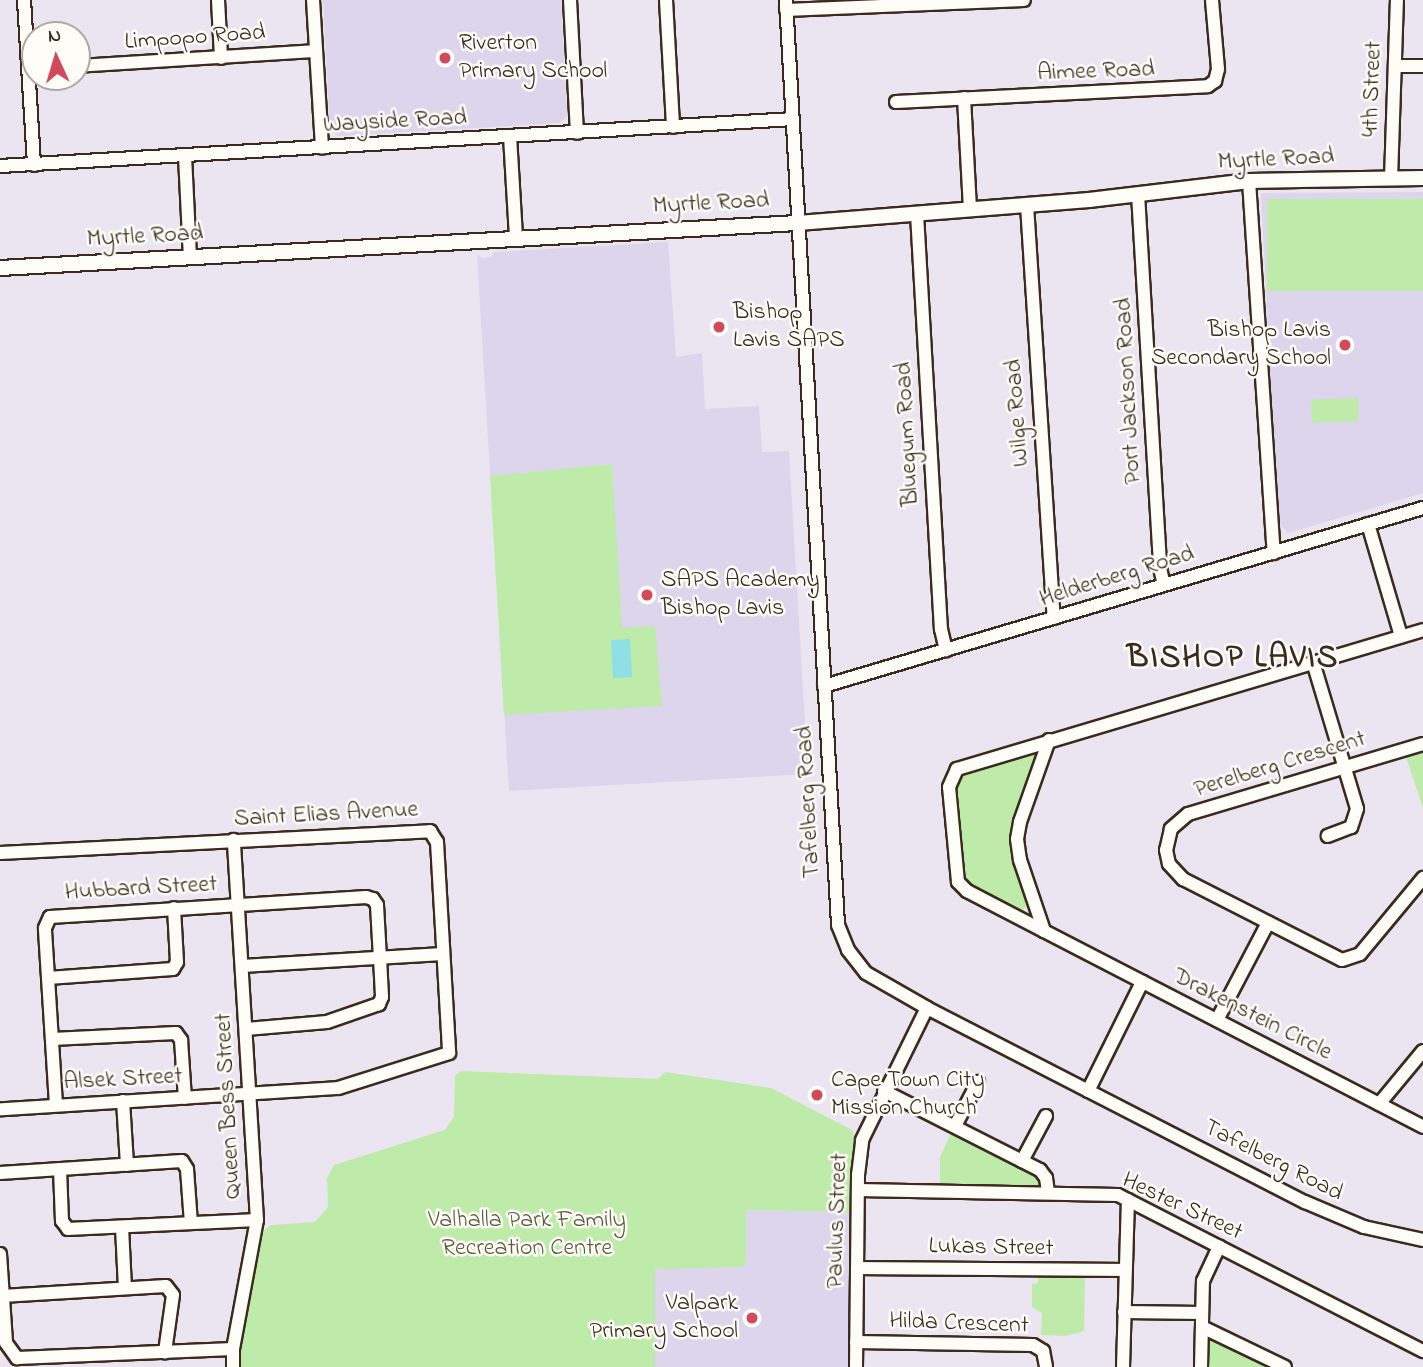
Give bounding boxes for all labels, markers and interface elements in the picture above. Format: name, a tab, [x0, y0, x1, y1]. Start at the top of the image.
street label: Limpopo Road	[124, 19, 266, 57]
north arrow	[21, 21, 91, 91]
text: N	[47, 23, 62, 50]
place label: Riverton Primary School	[459, 30, 607, 86]
street label: 4th Street	[1357, 41, 1389, 137]
marker: Riverton Primary School	[437, 50, 453, 66]
street label: Aimee Road	[1037, 56, 1155, 88]
street label: Wayside Road	[322, 104, 468, 140]
street label: Myrtle Road	[1217, 143, 1335, 177]
street label: Myrtle Road	[652, 187, 770, 221]
street label: Myrtle Road	[86, 220, 204, 254]
street label: Port Jackson Road	[1110, 297, 1148, 485]
place label: Bishop Lavis SAPS	[733, 299, 845, 355]
place label: Bishop Lavis Secondary School	[1151, 317, 1331, 373]
marker: Bishop Lavis SAPS	[711, 319, 727, 335]
marker: Bishop Lavis Secondary School	[1337, 337, 1353, 353]
street label: Wilge Road	[1000, 358, 1036, 468]
street label: Bluegum Road	[890, 361, 926, 507]
street label: Helderberg Road	[1036, 540, 1198, 614]
place label: SAPS Academy Bishop Lavis	[661, 567, 820, 623]
marker: SAPS Academy Bishop Lavis	[639, 587, 655, 603]
district label: BISHOP LAVIS	[1128, 640, 1338, 678]
street label: Tafelberg Road	[791, 725, 827, 879]
street label: Perelberg Crescent	[1191, 725, 1369, 805]
street label: Saint Elias Avenue	[233, 796, 419, 834]
street label: Hubbard Street	[64, 871, 218, 907]
street label: Drakenstein Circle	[1168, 963, 1336, 1067]
street label: Queen Bess Street	[210, 1012, 248, 1200]
street label: Alsek Street	[63, 1063, 183, 1097]
place label: Cape Town City Mission Church	[831, 1067, 985, 1123]
marker: Cape Town City Mission Church	[809, 1087, 825, 1103]
street label: Tafelberg Road	[1199, 1114, 1347, 1208]
street label: Paulus Street	[821, 1153, 855, 1289]
street label: Hester Street	[1117, 1167, 1247, 1247]
park label: Valhalla Park Family Recreation Centre	[428, 1207, 626, 1263]
street label: Lukas Street	[928, 1233, 1054, 1263]
place label: Valpark Primary School	[590, 1290, 738, 1346]
street label: Hilda Crescent	[889, 1307, 1029, 1341]
marker: Valpark Primary School	[744, 1310, 760, 1326]

